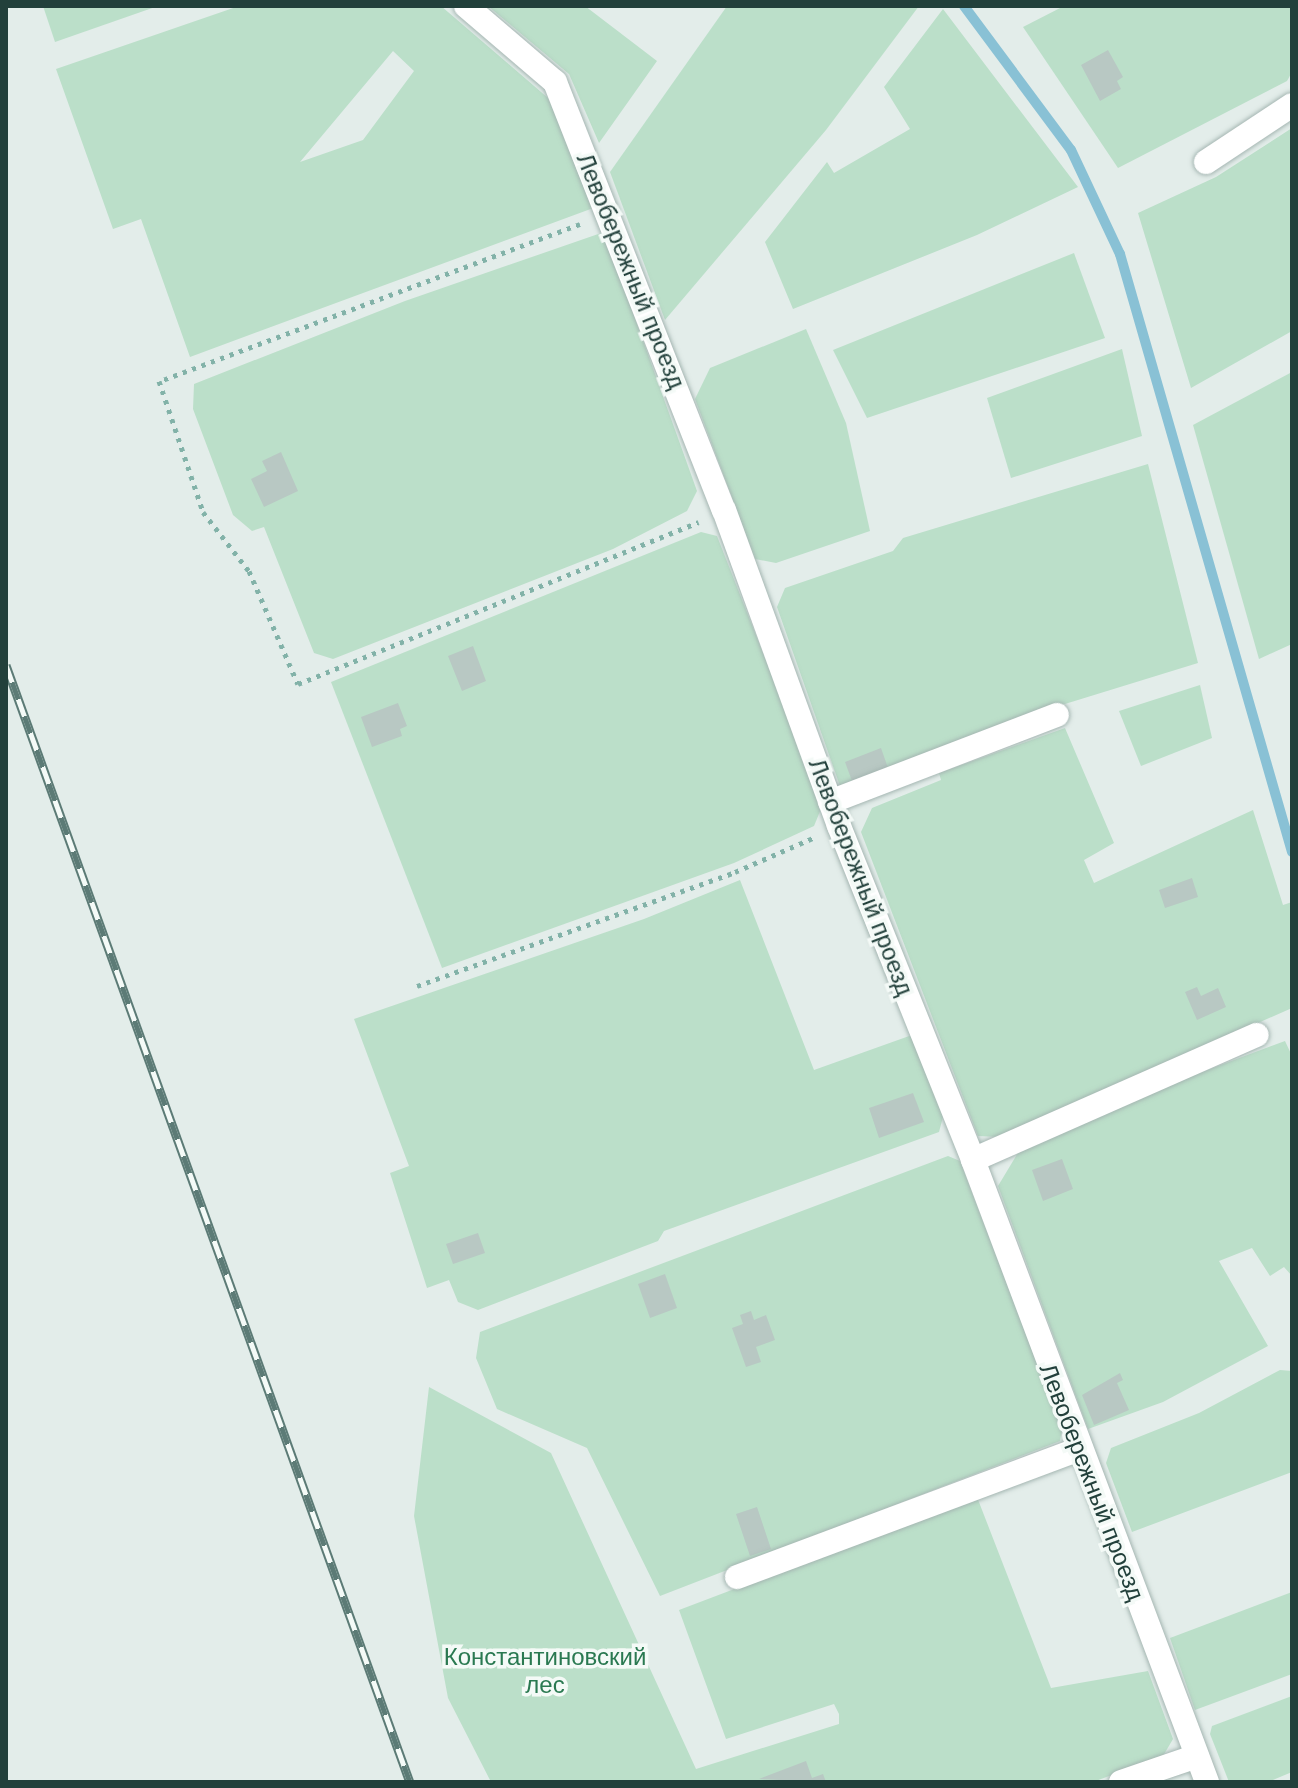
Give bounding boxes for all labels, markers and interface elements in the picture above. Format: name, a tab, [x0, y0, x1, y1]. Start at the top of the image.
street label: Левобережный проезд	[571, 149, 691, 393]
street label: Левобережный проезд	[802, 754, 920, 1000]
street label: Левобережный проезд	[1033, 1359, 1151, 1605]
park label: Константиновский лес	[444, 1643, 646, 1699]

